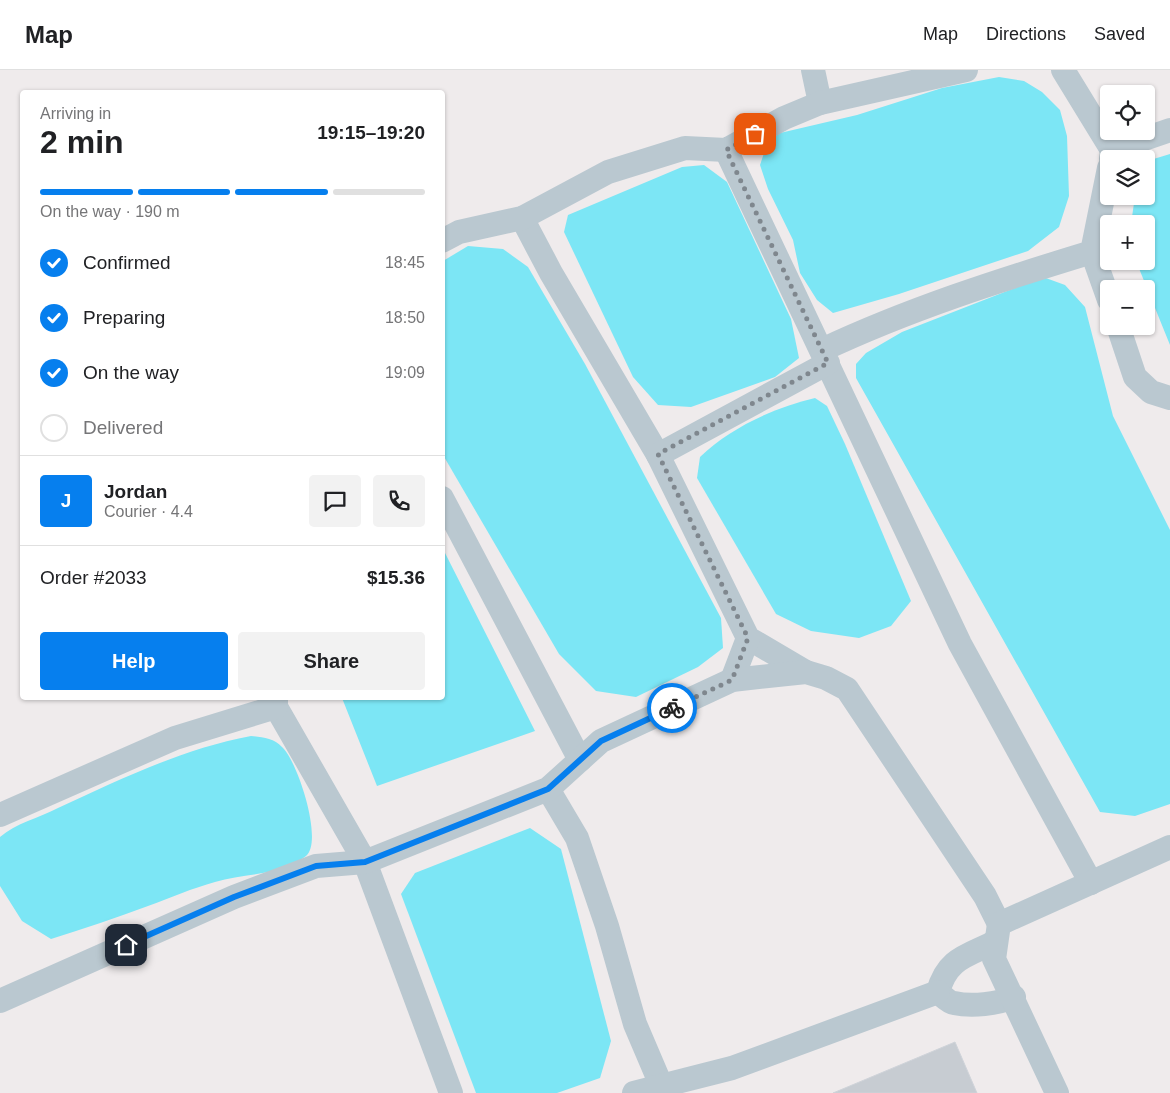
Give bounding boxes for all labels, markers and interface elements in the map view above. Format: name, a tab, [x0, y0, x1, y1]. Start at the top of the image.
text: Map	[25, 21, 73, 48]
text: Map	[923, 24, 958, 44]
text: Directions	[986, 24, 1066, 44]
text: Saved	[1094, 24, 1145, 44]
map controls	[1100, 85, 1155, 335]
button: locate	[1100, 85, 1155, 140]
text: Arriving in	[40, 105, 111, 122]
pin	[734, 113, 776, 155]
icon: bag	[741, 120, 769, 148]
text: 19:15–19:20	[317, 122, 425, 143]
text: 2 min	[40, 124, 124, 160]
button: layers	[1100, 150, 1155, 205]
text: On the way · 190 m	[40, 203, 180, 220]
button: +	[1100, 215, 1155, 270]
icon: check	[40, 249, 68, 277]
text: Confirmed	[83, 252, 171, 273]
text: 18:45	[385, 254, 425, 271]
button: −	[1100, 280, 1155, 335]
icon: check	[40, 304, 68, 332]
text: Preparing	[83, 307, 165, 328]
text: 18:50	[385, 309, 425, 326]
icon: check	[40, 359, 68, 387]
text: On the way	[83, 362, 179, 383]
text: 19:09	[385, 364, 425, 381]
text: Delivered	[83, 417, 163, 438]
button: chat	[309, 475, 361, 527]
button: phone	[373, 475, 425, 527]
text: Jordan	[104, 481, 167, 502]
text: J	[61, 490, 71, 511]
text: Courier · 4.4	[104, 503, 193, 520]
text: Order #2033	[40, 567, 147, 588]
text: $15.36	[367, 567, 425, 588]
button: Help	[40, 632, 228, 690]
button: Share	[238, 632, 425, 690]
courier	[647, 683, 697, 733]
icon: bike	[658, 694, 686, 722]
pin	[105, 924, 147, 966]
icon: home	[112, 931, 140, 959]

